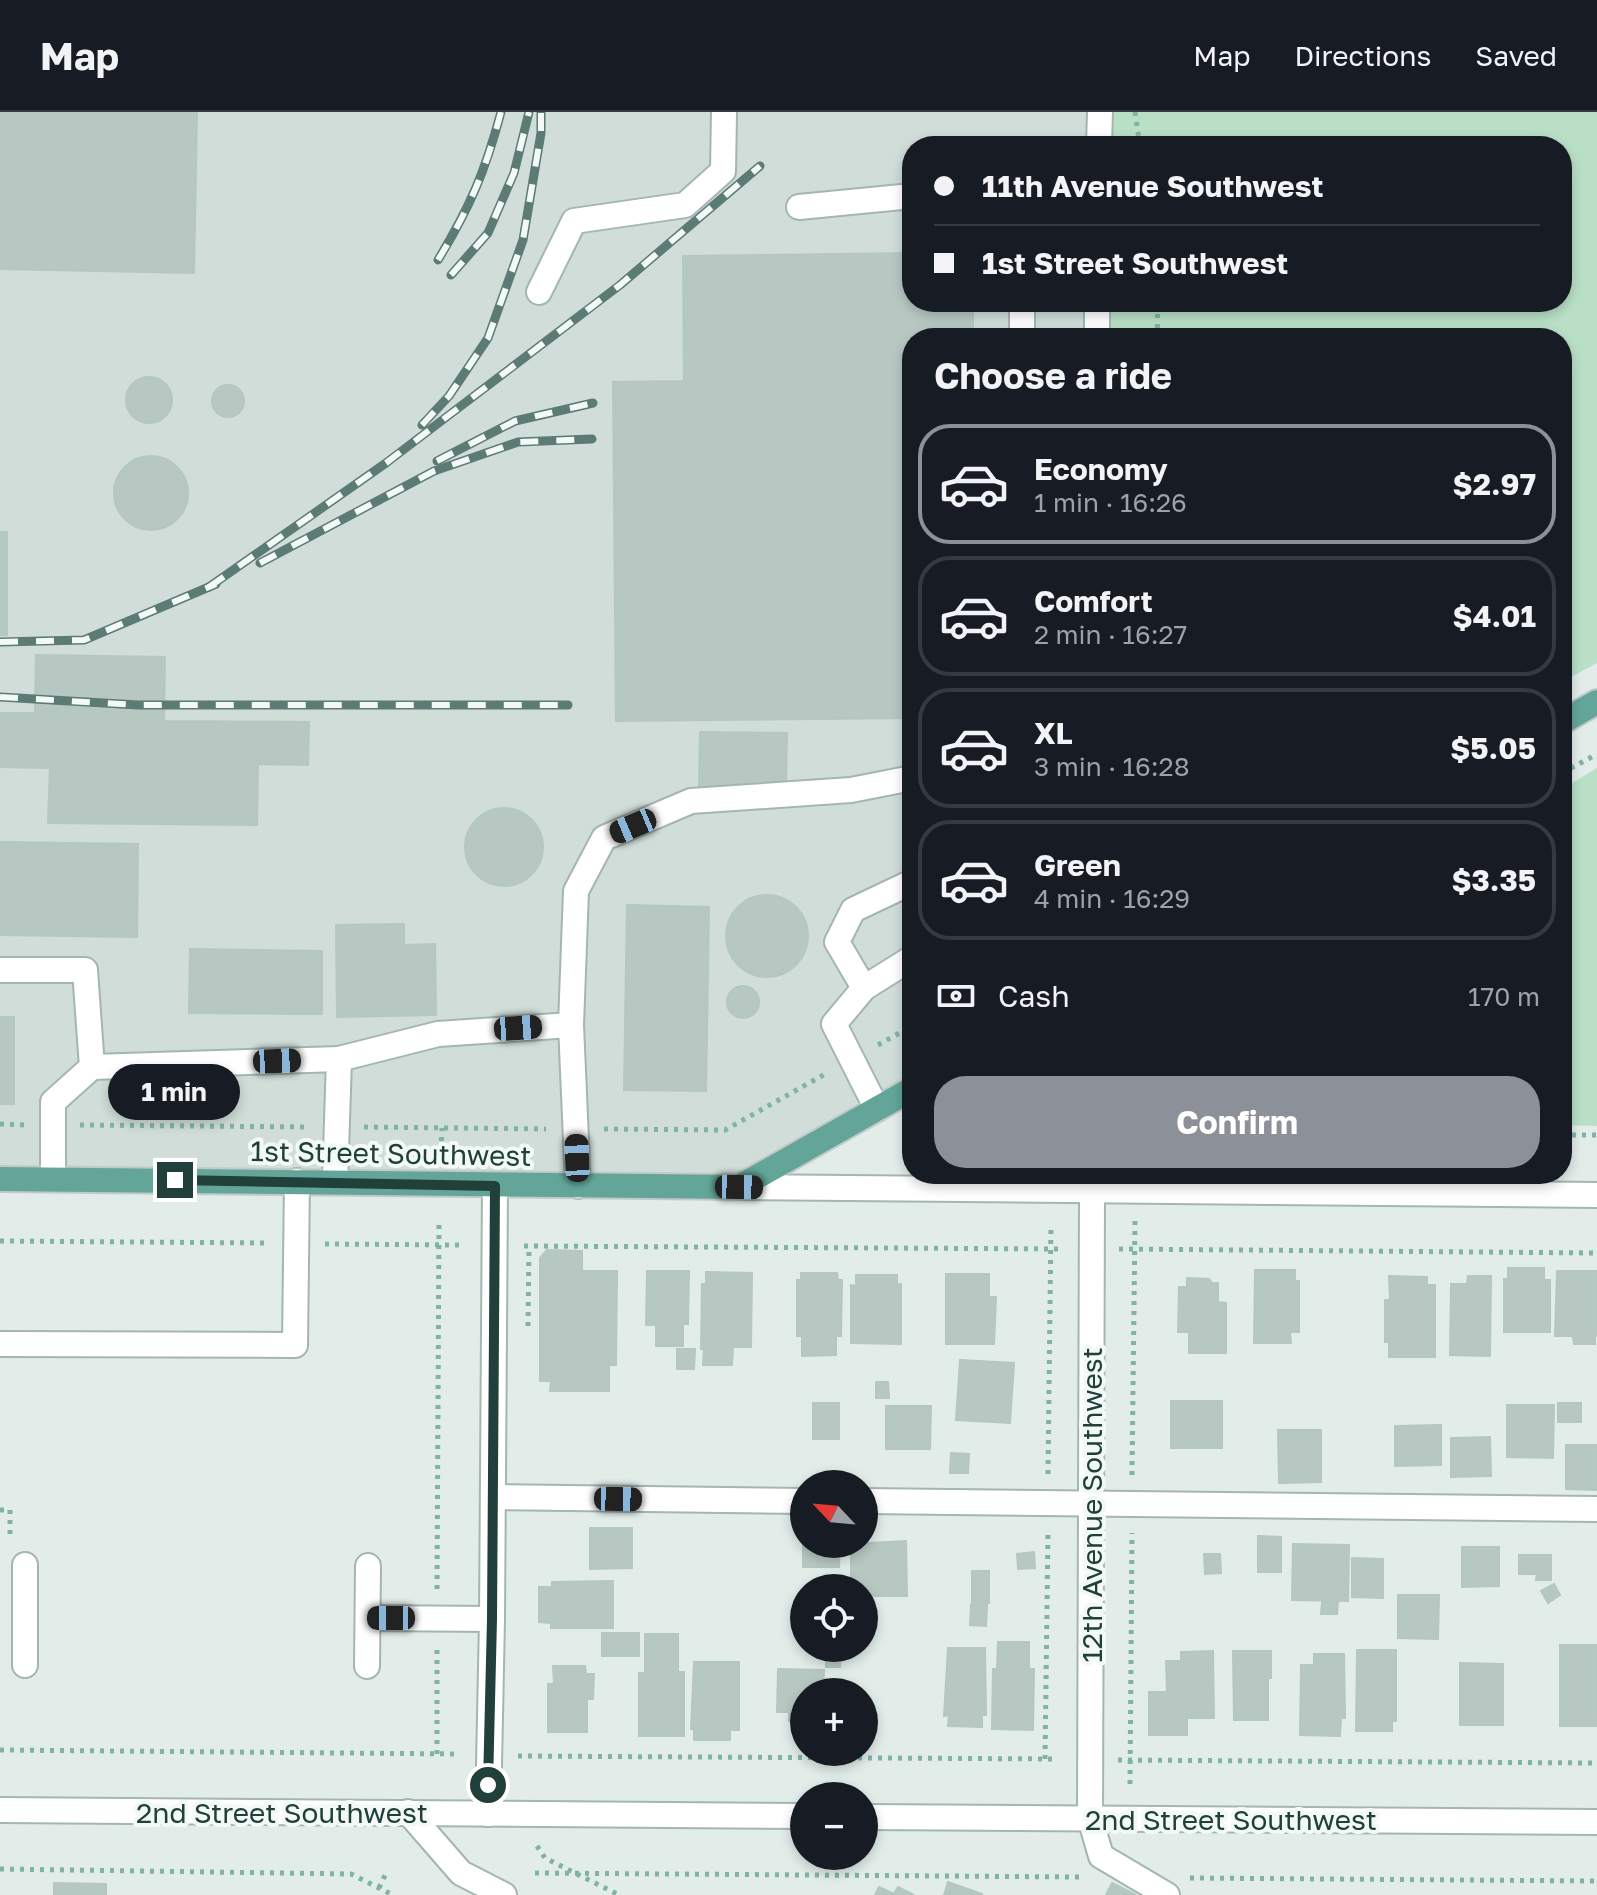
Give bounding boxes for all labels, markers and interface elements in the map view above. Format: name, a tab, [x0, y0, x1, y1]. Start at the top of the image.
text: Map	[40, 33, 119, 78]
text: Map	[1193, 39, 1250, 72]
text: Directions	[1294, 39, 1431, 72]
text: Saved	[1475, 39, 1557, 72]
text: 11th Avenue Southwest	[982, 168, 1323, 204]
text: 1st Street Southwest	[982, 245, 1288, 281]
text: Choose a ride	[934, 354, 1172, 397]
icon: car	[938, 448, 1010, 520]
text: Economy	[1034, 451, 1168, 487]
text: $2.97	[1453, 466, 1536, 502]
text: 1 min · 16:26	[1034, 487, 1187, 518]
icon: car	[938, 580, 1010, 652]
text: Comfort	[1034, 583, 1153, 619]
text: $4.01	[1453, 598, 1536, 634]
text: 2 min · 16:27	[1034, 619, 1187, 650]
icon: car	[938, 712, 1010, 784]
text: XL	[1034, 715, 1073, 751]
text: $5.05	[1450, 730, 1536, 766]
text: 3 min · 16:28	[1034, 751, 1190, 782]
car	[606, 806, 660, 846]
icon: car	[938, 844, 1010, 916]
text: Green	[1034, 847, 1121, 883]
text: $3.35	[1451, 862, 1536, 898]
text: 4 min · 16:29	[1034, 883, 1190, 914]
icon: cash	[934, 974, 978, 1018]
text: Cash	[998, 978, 1070, 1014]
text: 170 m	[1468, 981, 1540, 1012]
car	[493, 1014, 543, 1042]
car	[253, 1048, 301, 1074]
callout: 1 min	[109, 1064, 241, 1120]
text: 1 min	[141, 1076, 207, 1107]
button: Confirm	[934, 1076, 1540, 1168]
street label: 1st Street Southwest	[250, 1134, 532, 1172]
car	[564, 1134, 590, 1182]
route end	[157, 1162, 193, 1198]
car	[715, 1175, 763, 1199]
street label: 12th Avenue Southwest	[1075, 1347, 1108, 1663]
north arrow	[790, 1470, 878, 1558]
map controls	[790, 1470, 878, 1870]
car	[594, 1487, 642, 1511]
button: locate	[790, 1574, 878, 1662]
car	[367, 1606, 415, 1630]
button: +	[790, 1678, 878, 1766]
route start	[470, 1767, 506, 1803]
button: −	[790, 1782, 878, 1870]
street label: 2nd Street Southwest	[136, 1796, 428, 1829]
street label: 2nd Street Southwest	[1085, 1803, 1377, 1836]

